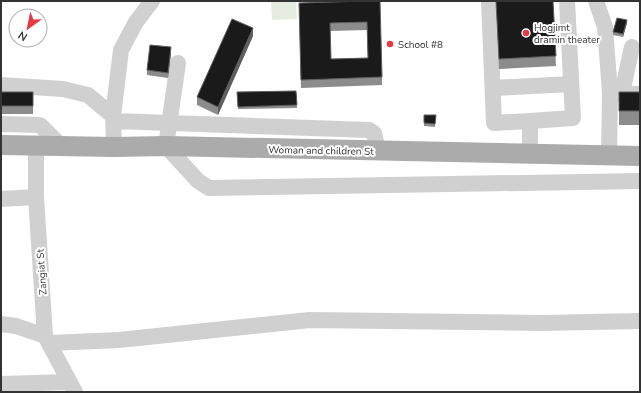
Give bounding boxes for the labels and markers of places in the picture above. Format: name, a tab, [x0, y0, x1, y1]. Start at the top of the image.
place label: Hogjimt dramin theater	[534, 21, 600, 47]
marker: Hogjimt dramin theater	[521, 28, 531, 38]
place label: School #8	[398, 38, 443, 52]
marker: School #8	[385, 39, 395, 49]

